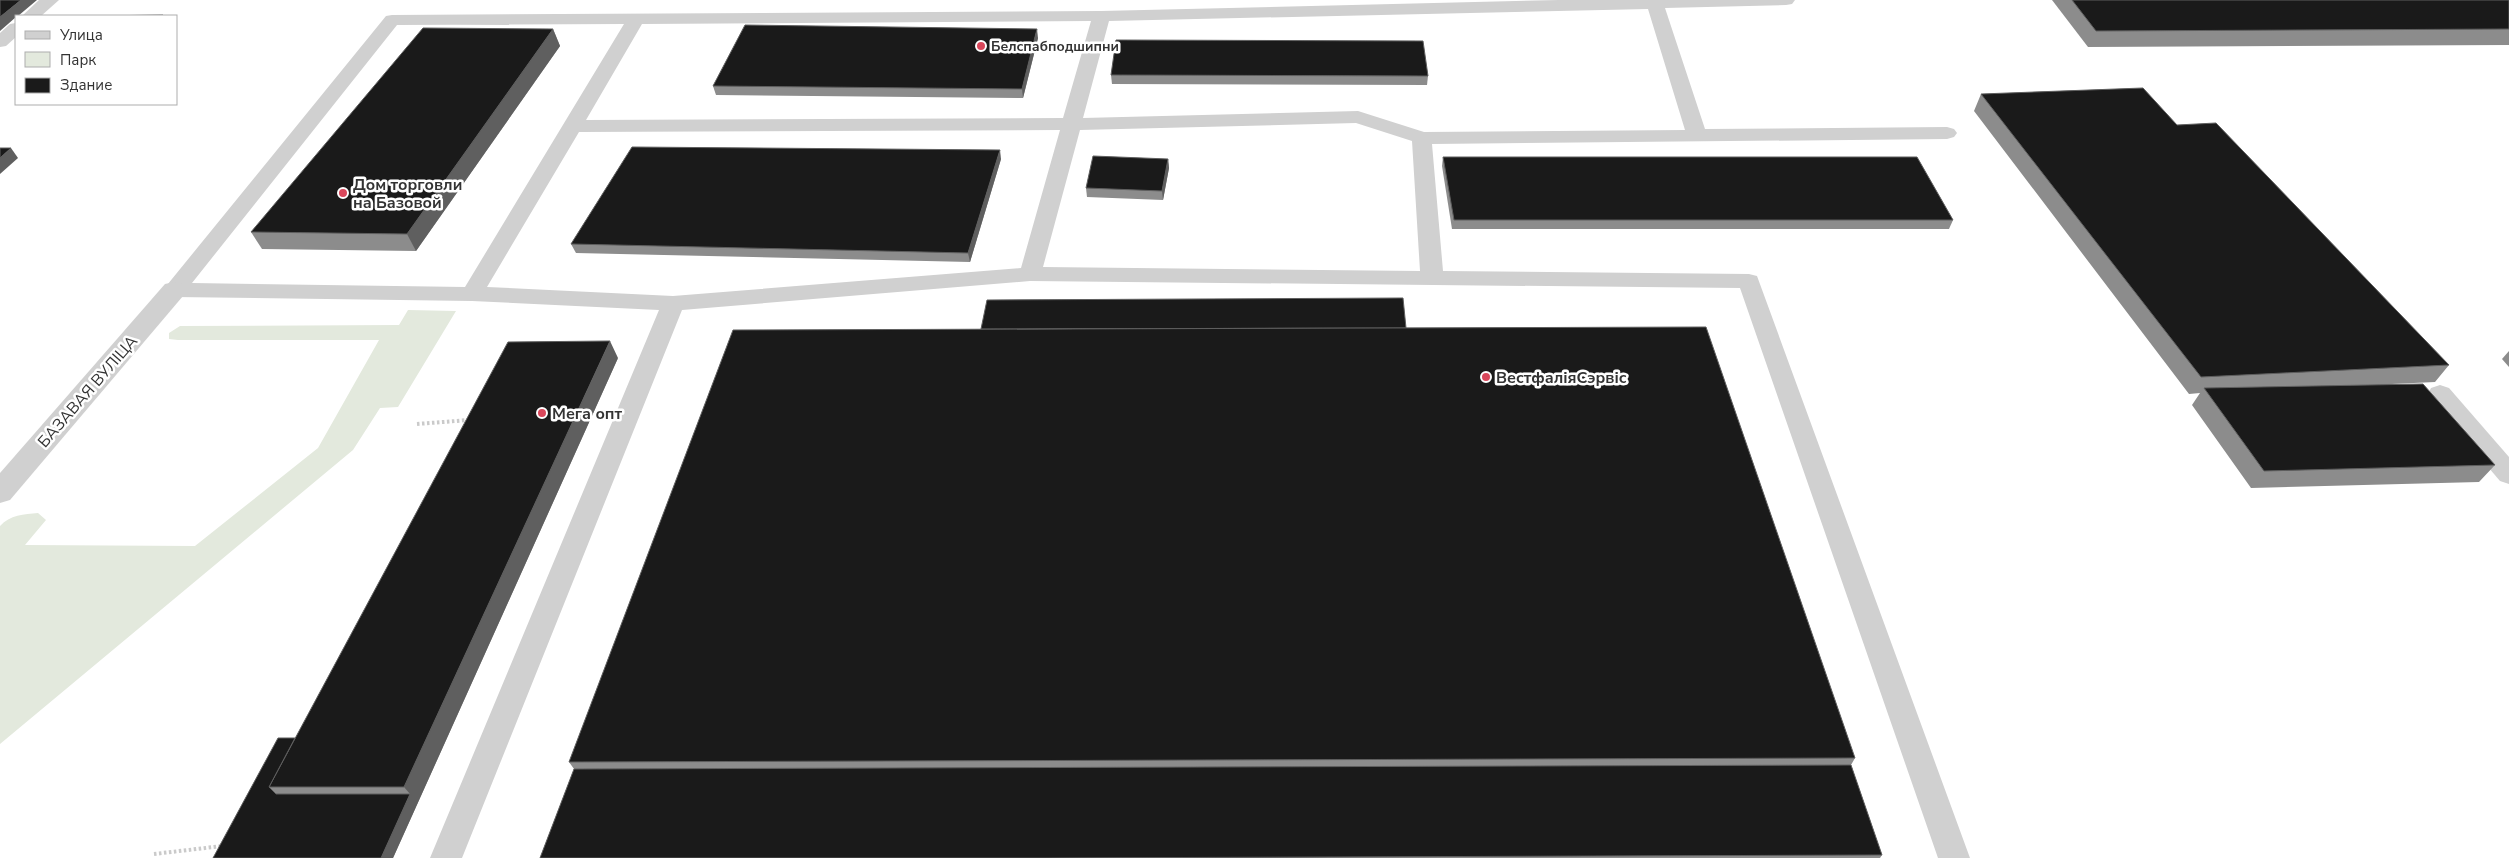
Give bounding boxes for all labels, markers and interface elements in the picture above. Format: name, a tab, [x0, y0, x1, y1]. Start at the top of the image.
legend	[15, 15, 178, 105]
text: Улица	[59, 25, 103, 45]
place label: Белспабподшипни	[991, 37, 1119, 56]
marker: Белспабподшипни	[975, 40, 987, 52]
text: Парк	[60, 50, 96, 70]
text: Здание	[60, 75, 112, 95]
place label: Дом торговли на Базовой	[353, 174, 462, 214]
marker: Дом торговли на Базовой	[337, 187, 349, 199]
street label: БАЗАВАЯ ВУЛІЦА	[33, 331, 143, 452]
place label: ВестфаліяСэрвіс	[1496, 367, 1627, 389]
marker: ВестфаліяСэрвіс	[1480, 371, 1492, 383]
place label: Мега опт	[552, 403, 623, 425]
marker: Мега опт	[536, 407, 548, 419]

